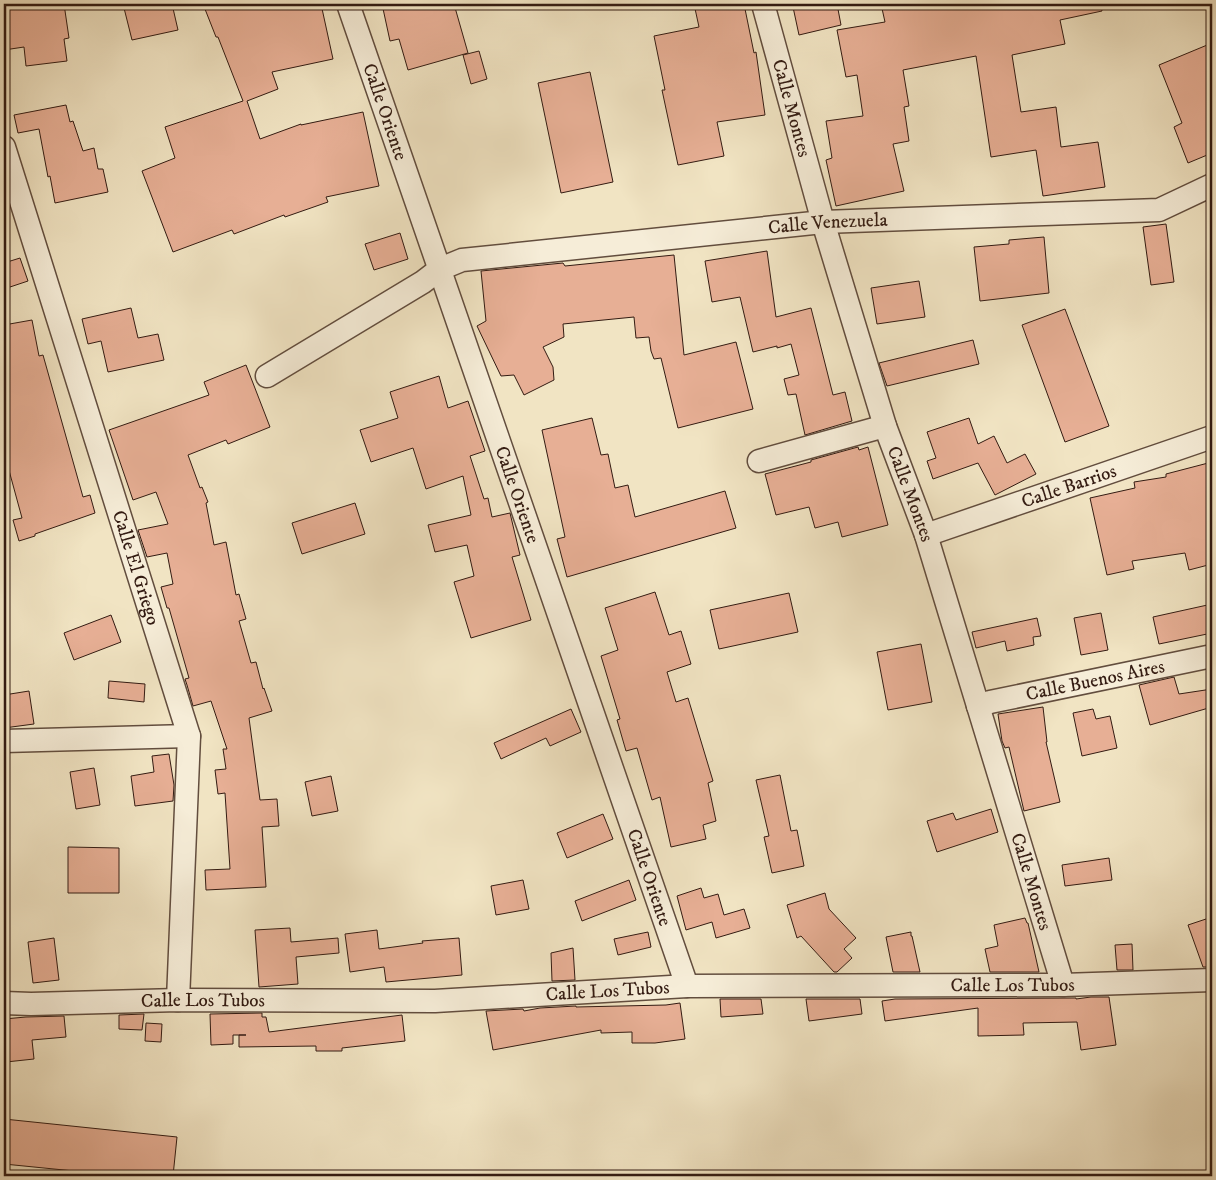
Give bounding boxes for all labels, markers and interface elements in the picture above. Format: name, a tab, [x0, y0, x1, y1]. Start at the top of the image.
street label: Calle Montes	[767, 57, 816, 160]
street label: Calle Oriente	[358, 60, 413, 163]
street label: Calle Venezuela	[767, 208, 888, 239]
street label: Calle Oriente	[490, 443, 545, 546]
street label: Calle Montes	[882, 443, 939, 545]
street label: Calle Barrios	[1018, 459, 1119, 513]
street label: Calle El Griego	[107, 508, 165, 628]
street label: Calle Buenos Aires	[1024, 655, 1167, 706]
street label: Calle Oriente	[622, 826, 677, 929]
street label: Calle Montes	[1006, 830, 1057, 933]
street label: Calle Los Tubos	[950, 973, 1075, 997]
street label: Calle Los Tubos	[545, 976, 670, 1006]
street label: Calle Los Tubos	[141, 988, 265, 1013]

